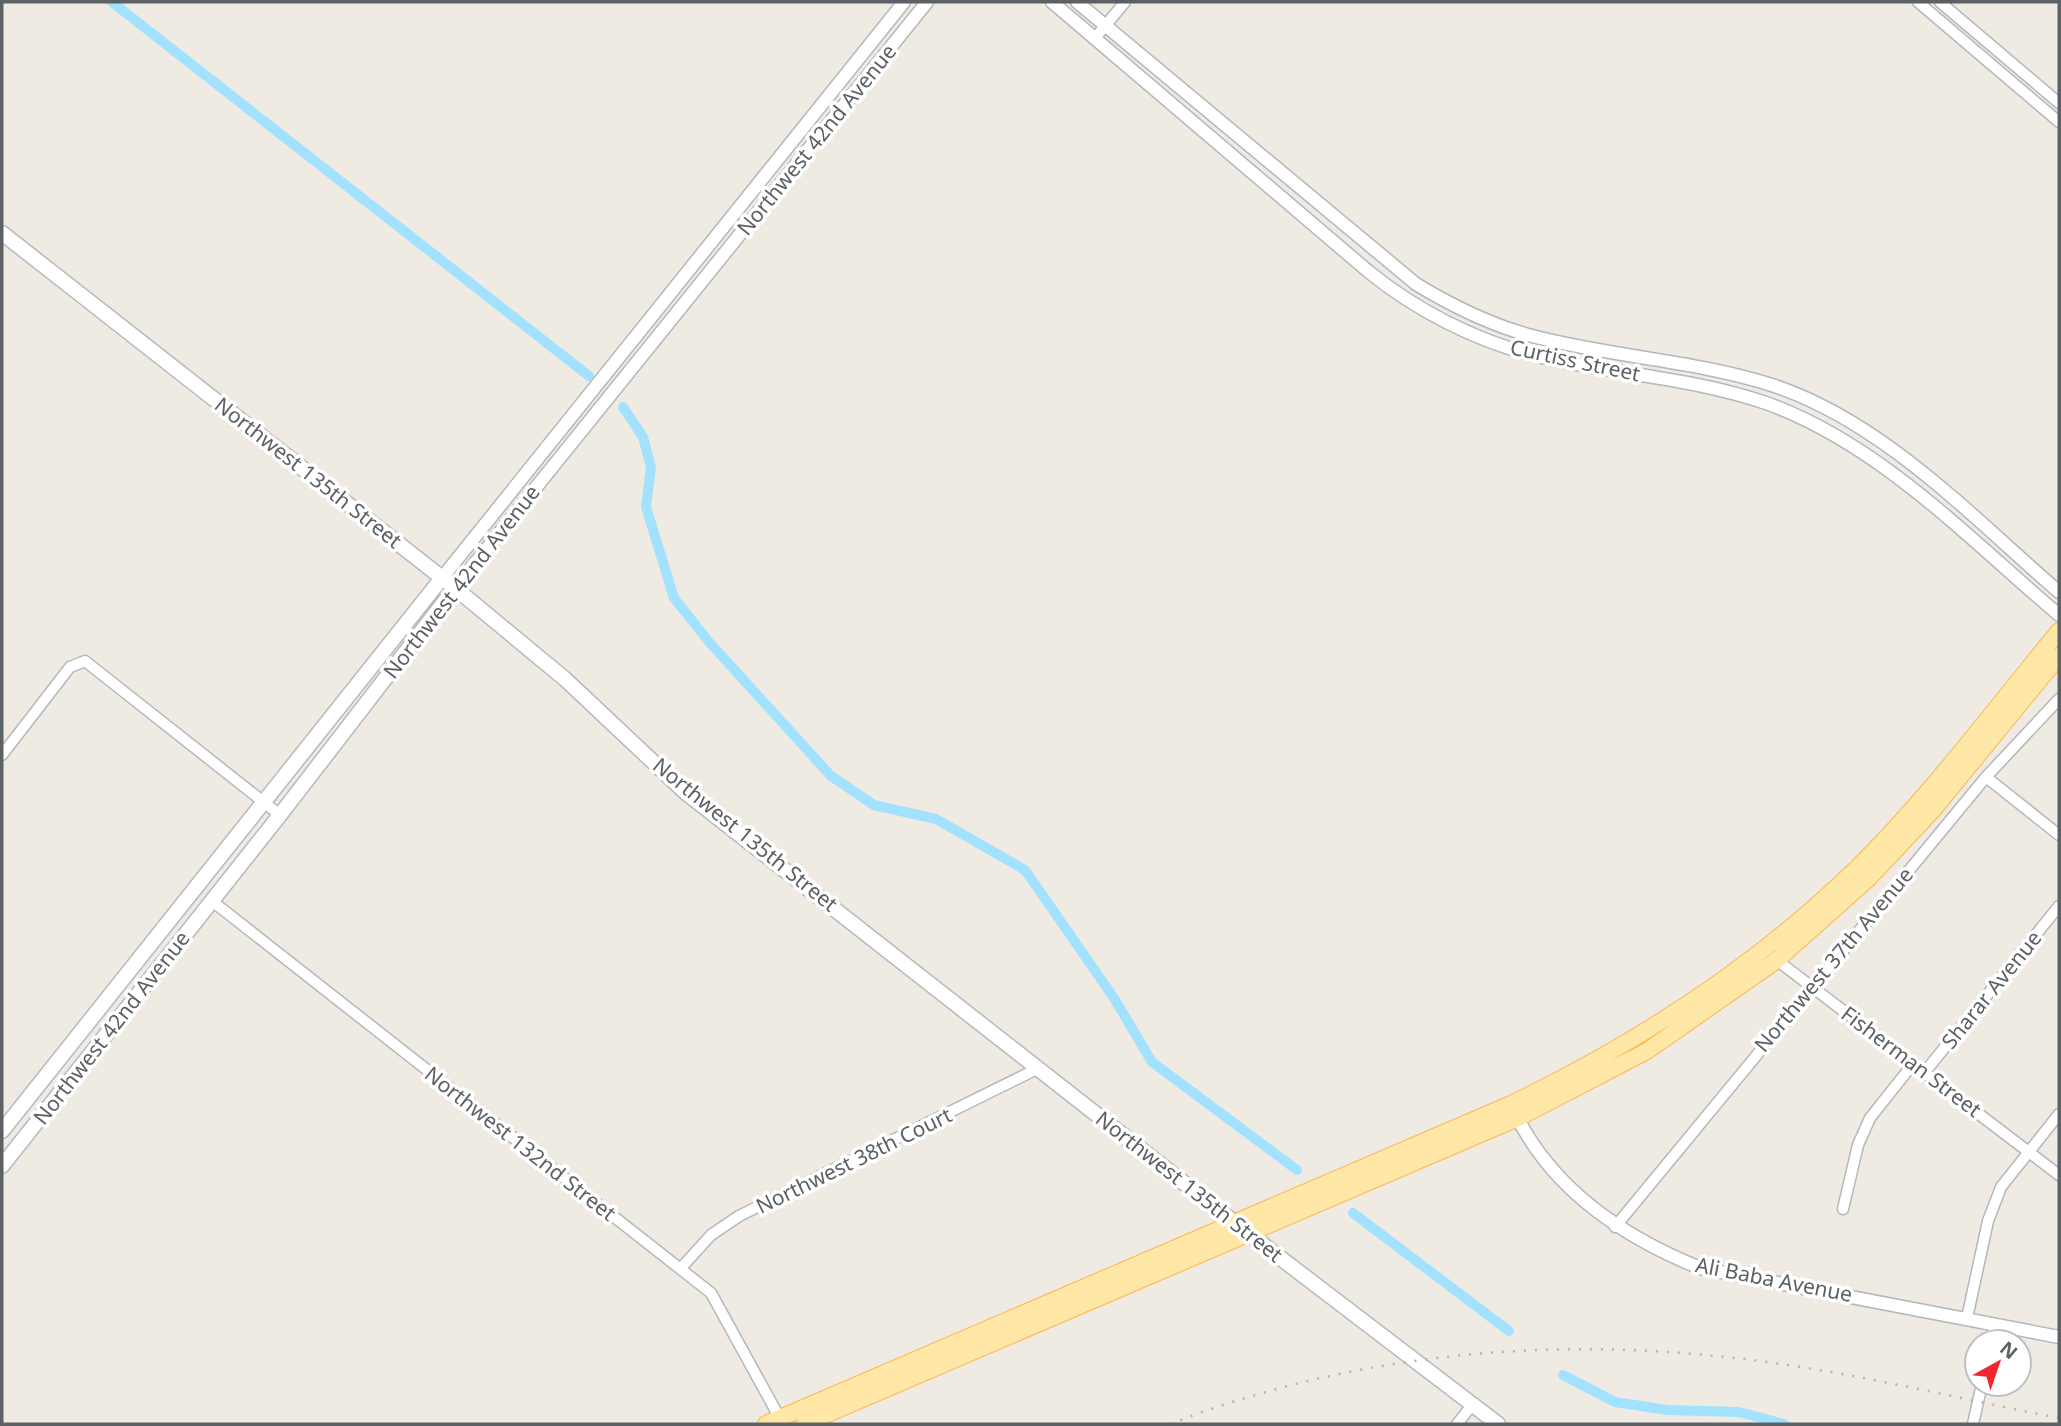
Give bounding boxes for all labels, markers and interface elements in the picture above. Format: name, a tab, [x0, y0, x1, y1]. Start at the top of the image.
street label: Northwest 42nd Avenue	[730, 38, 902, 241]
street label: Curtiss Street	[1508, 333, 1643, 388]
street label: Northwest 135th Street	[209, 390, 408, 554]
street label: Northwest 42nd Avenue	[377, 479, 546, 684]
street label: Northwest 135th Street	[647, 751, 844, 918]
street label: Northwest 37th Avenue	[1748, 861, 1919, 1058]
street label: Northwest 42nd Avenue	[27, 925, 196, 1130]
street label: Sharar Avenue	[1935, 925, 2047, 1054]
street label: Fisherman Street	[1836, 999, 1988, 1123]
street label: Northwest 132nd Street	[419, 1060, 622, 1227]
street label: Northwest 38th Court	[751, 1100, 957, 1220]
street label: Northwest 135th Street	[1090, 1104, 1289, 1268]
street label: Ali Baba Avenue	[1693, 1250, 1855, 1308]
north arrow	[1963, 1328, 2033, 1398]
text: N	[1995, 1335, 2023, 1365]

